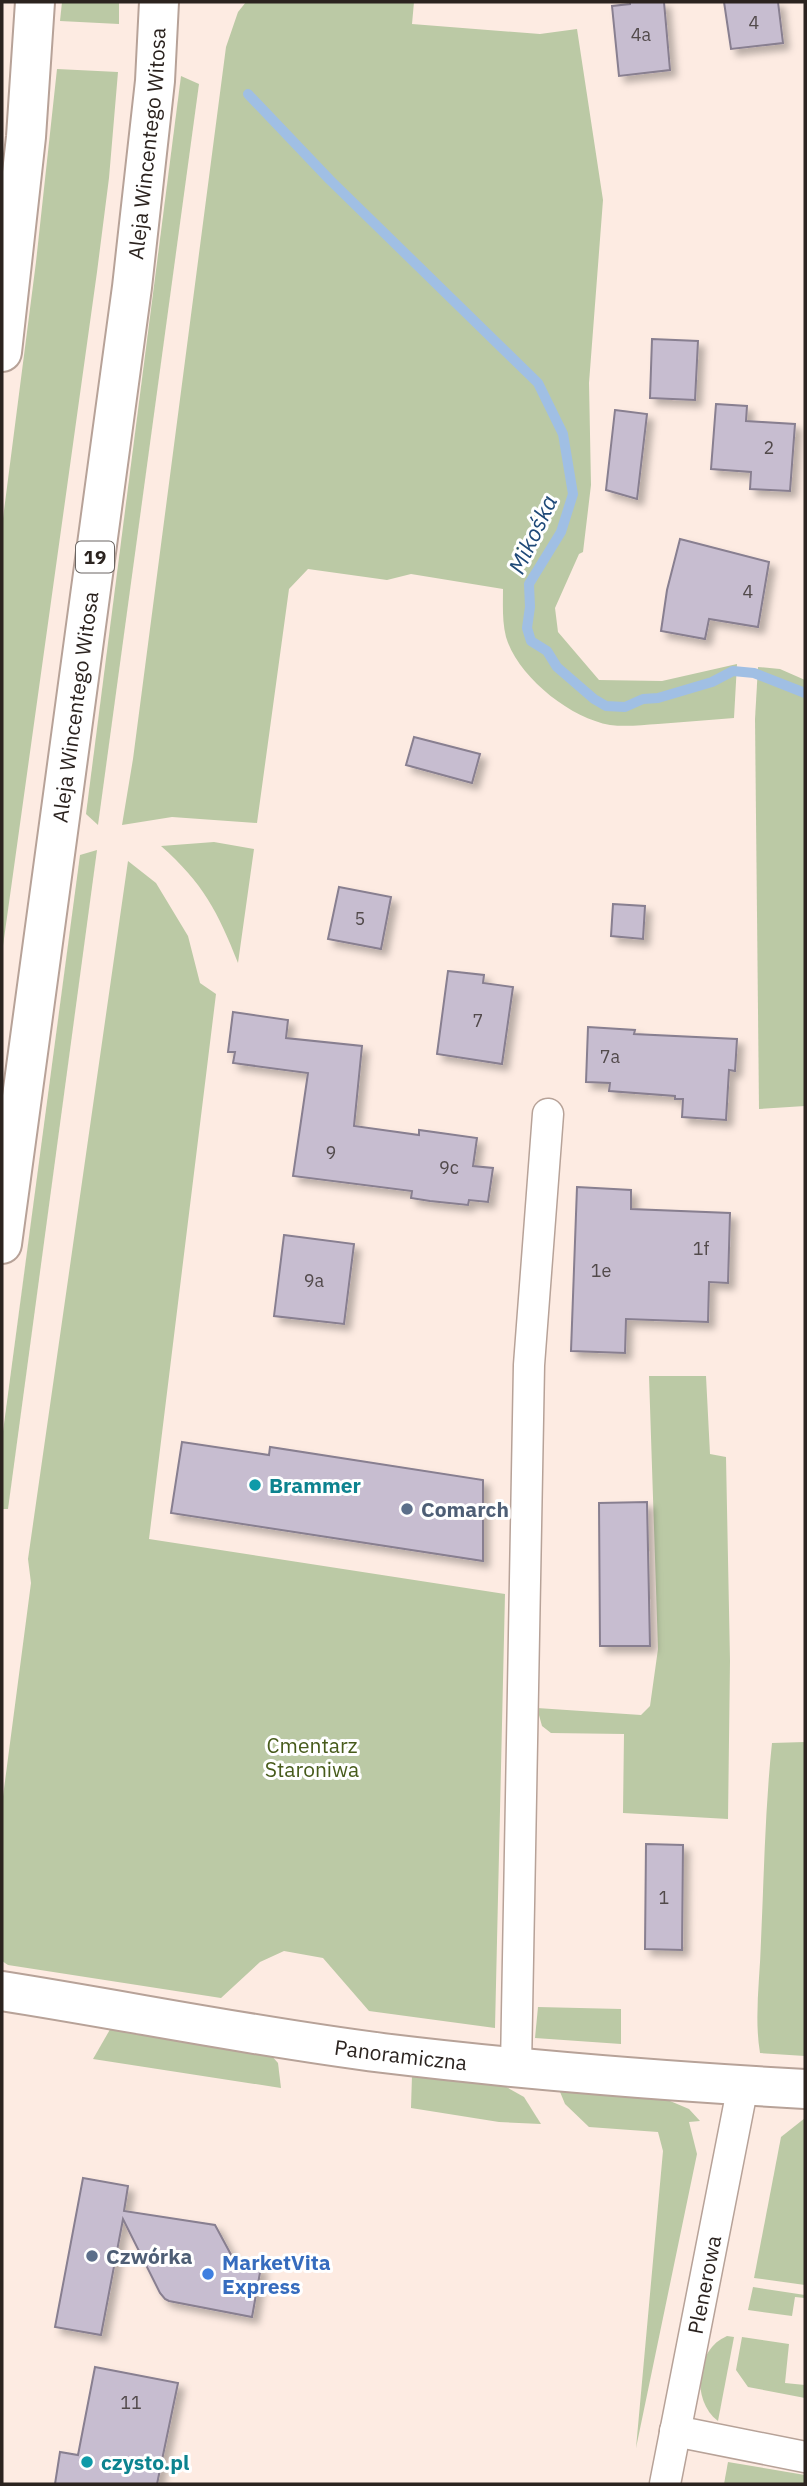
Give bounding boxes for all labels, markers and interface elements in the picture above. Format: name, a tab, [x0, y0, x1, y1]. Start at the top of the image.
house number: 4	[749, 11, 760, 34]
house number: 4a	[631, 23, 652, 46]
street label: Aleja Wincentego Witosa	[121, 27, 172, 261]
house number: 2	[764, 436, 774, 459]
water label: Mikośka	[501, 490, 563, 578]
road number: 19	[76, 542, 114, 572]
house number: 4	[743, 580, 754, 603]
street label: Aleja Wincentego Witosa	[45, 590, 105, 824]
house number: 5	[355, 907, 365, 930]
house number: 7	[473, 1009, 483, 1032]
house number: 7a	[600, 1045, 621, 1068]
house number: 9	[326, 1141, 336, 1164]
house number: 9c	[439, 1156, 459, 1179]
house number: 1f	[693, 1237, 709, 1260]
house number: 1e	[591, 1259, 611, 1282]
house number: 9a	[304, 1269, 325, 1292]
place label: Brammer	[269, 1471, 361, 1499]
marker: Brammer	[247, 1477, 263, 1493]
place label: Comarch	[421, 1495, 509, 1523]
marker: Comarch	[399, 1501, 415, 1517]
park label: Cmentarz Staroniwa	[265, 1731, 359, 1783]
house number: 1	[659, 1886, 669, 1909]
street label: Panoramiczna	[333, 2033, 469, 2076]
street label: Plenerowa	[681, 2233, 727, 2336]
place label: Czwórka	[106, 2242, 192, 2270]
marker: Czwórka	[84, 2248, 100, 2264]
place label: MarketVita Express	[222, 2248, 331, 2300]
marker: MarketVita Express	[200, 2266, 216, 2282]
house number: 11	[120, 2391, 142, 2414]
place label: czysto.pl	[101, 2448, 189, 2476]
marker: czysto.pl	[79, 2454, 95, 2470]

